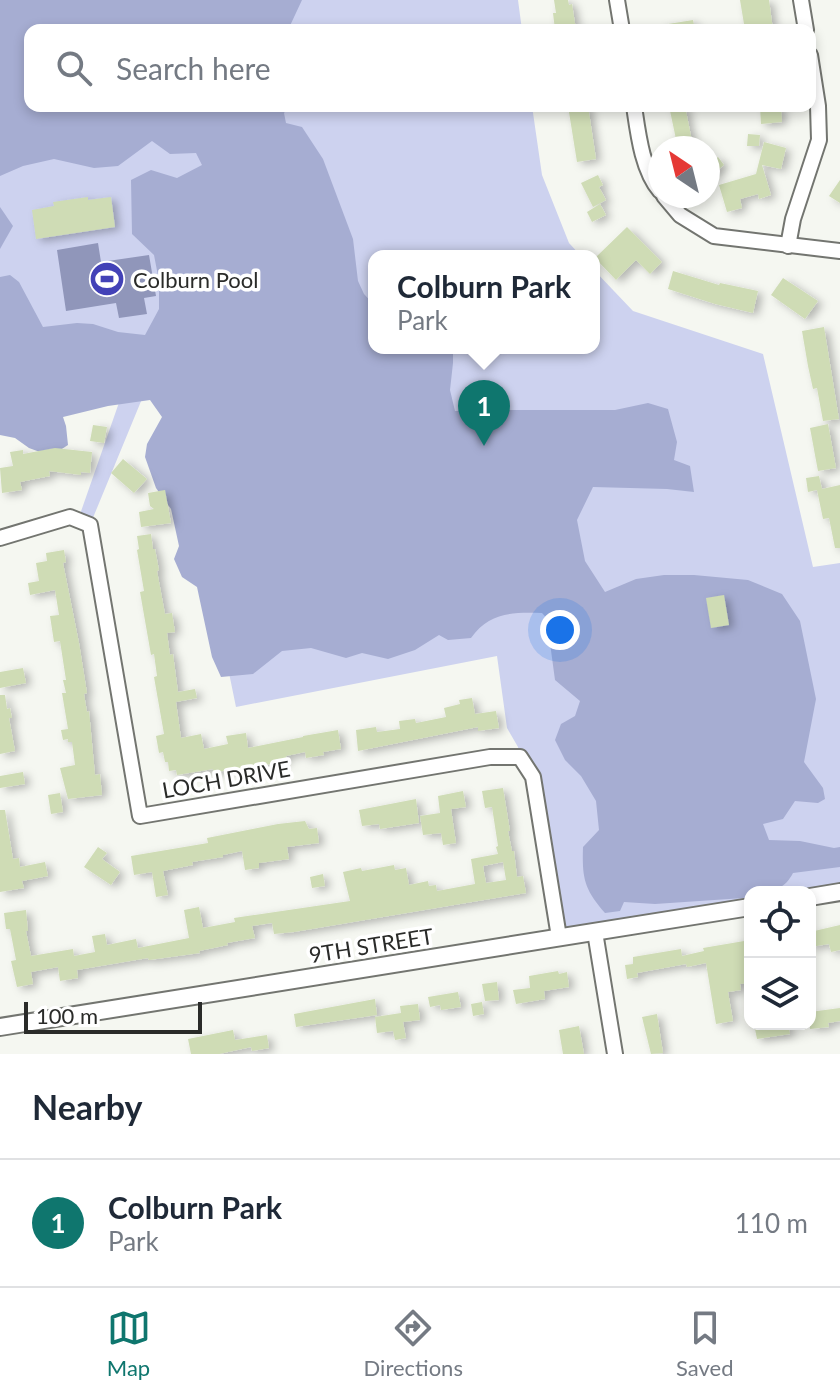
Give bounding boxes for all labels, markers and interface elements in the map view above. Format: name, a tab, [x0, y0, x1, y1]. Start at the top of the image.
search box	[24, 24, 816, 112]
icon: search	[52, 46, 96, 90]
text: Search here	[116, 50, 271, 86]
north arrow	[648, 136, 720, 208]
popup	[368, 250, 600, 354]
sports icon: Colburn Pool	[88, 260, 126, 298]
place label: Colburn Pool	[133, 266, 258, 293]
text: Colburn Park	[397, 268, 571, 304]
text: Park	[397, 304, 448, 336]
pin: 1	[458, 380, 510, 446]
your location	[540, 610, 580, 650]
street label: LOCH DRIVE	[160, 754, 292, 804]
map controls	[744, 886, 816, 1030]
button: locate	[744, 886, 816, 958]
street label: 9TH STREET	[307, 922, 435, 968]
button: layers	[744, 958, 816, 1030]
scale bar	[24, 998, 202, 1034]
text: 100 m	[36, 1002, 98, 1029]
text: Nearby	[32, 1086, 143, 1127]
text: Colburn Park	[108, 1189, 282, 1225]
text: 1	[50, 1207, 66, 1239]
text: 110 m	[735, 1207, 808, 1239]
text: Park	[108, 1225, 159, 1257]
tab: Map	[107, 1306, 151, 1381]
tab: Directions	[364, 1306, 463, 1381]
tab: Saved	[676, 1306, 733, 1381]

